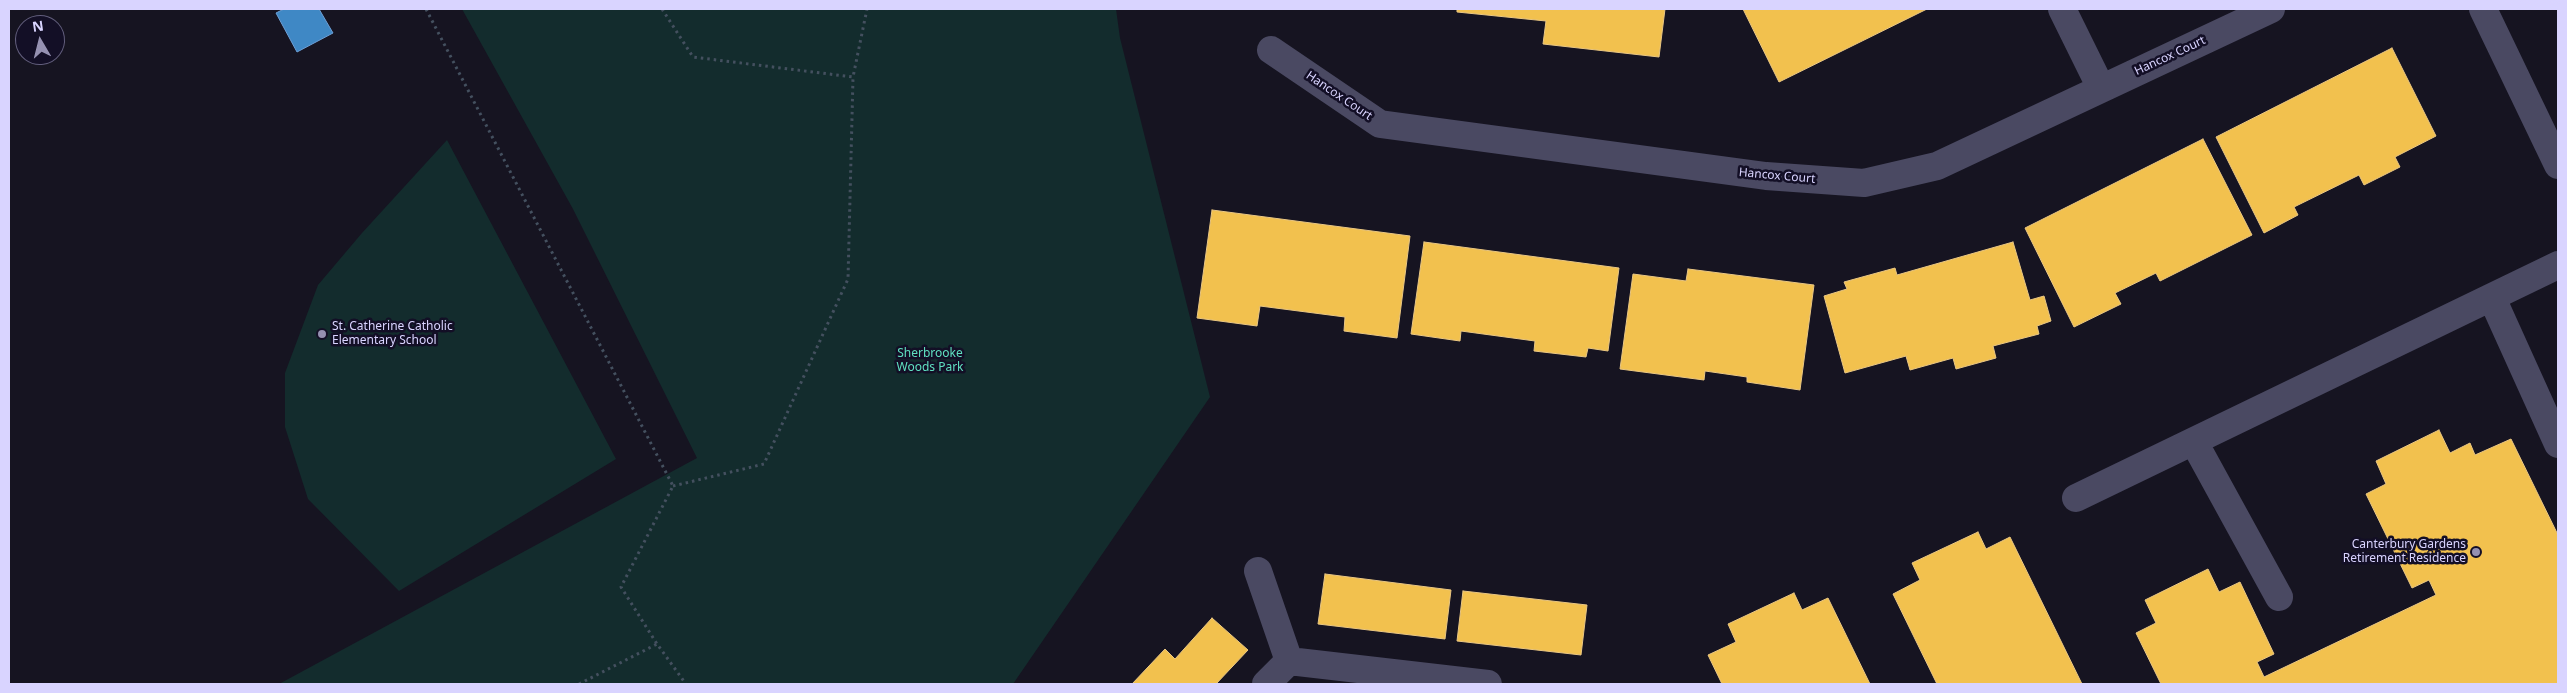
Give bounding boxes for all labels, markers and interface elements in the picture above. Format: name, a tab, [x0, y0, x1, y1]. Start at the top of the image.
north arrow	[15, 15, 65, 65]
text: N	[31, 15, 45, 36]
street label: Hancox Court	[2132, 33, 2208, 79]
street label: Hancox Court	[1303, 69, 1375, 123]
street label: Hancox Court	[1738, 165, 1816, 187]
place label: St. Catherine Catholic Elementary School	[332, 320, 453, 348]
marker: St. Catherine Catholic Elementary School	[316, 328, 328, 340]
park label: Sherbrooke Woods Park	[896, 347, 964, 375]
place label: Canterbury Gardens Retirement Residence	[2343, 538, 2466, 566]
marker: Canterbury Gardens Retirement Residence	[2470, 546, 2482, 558]

